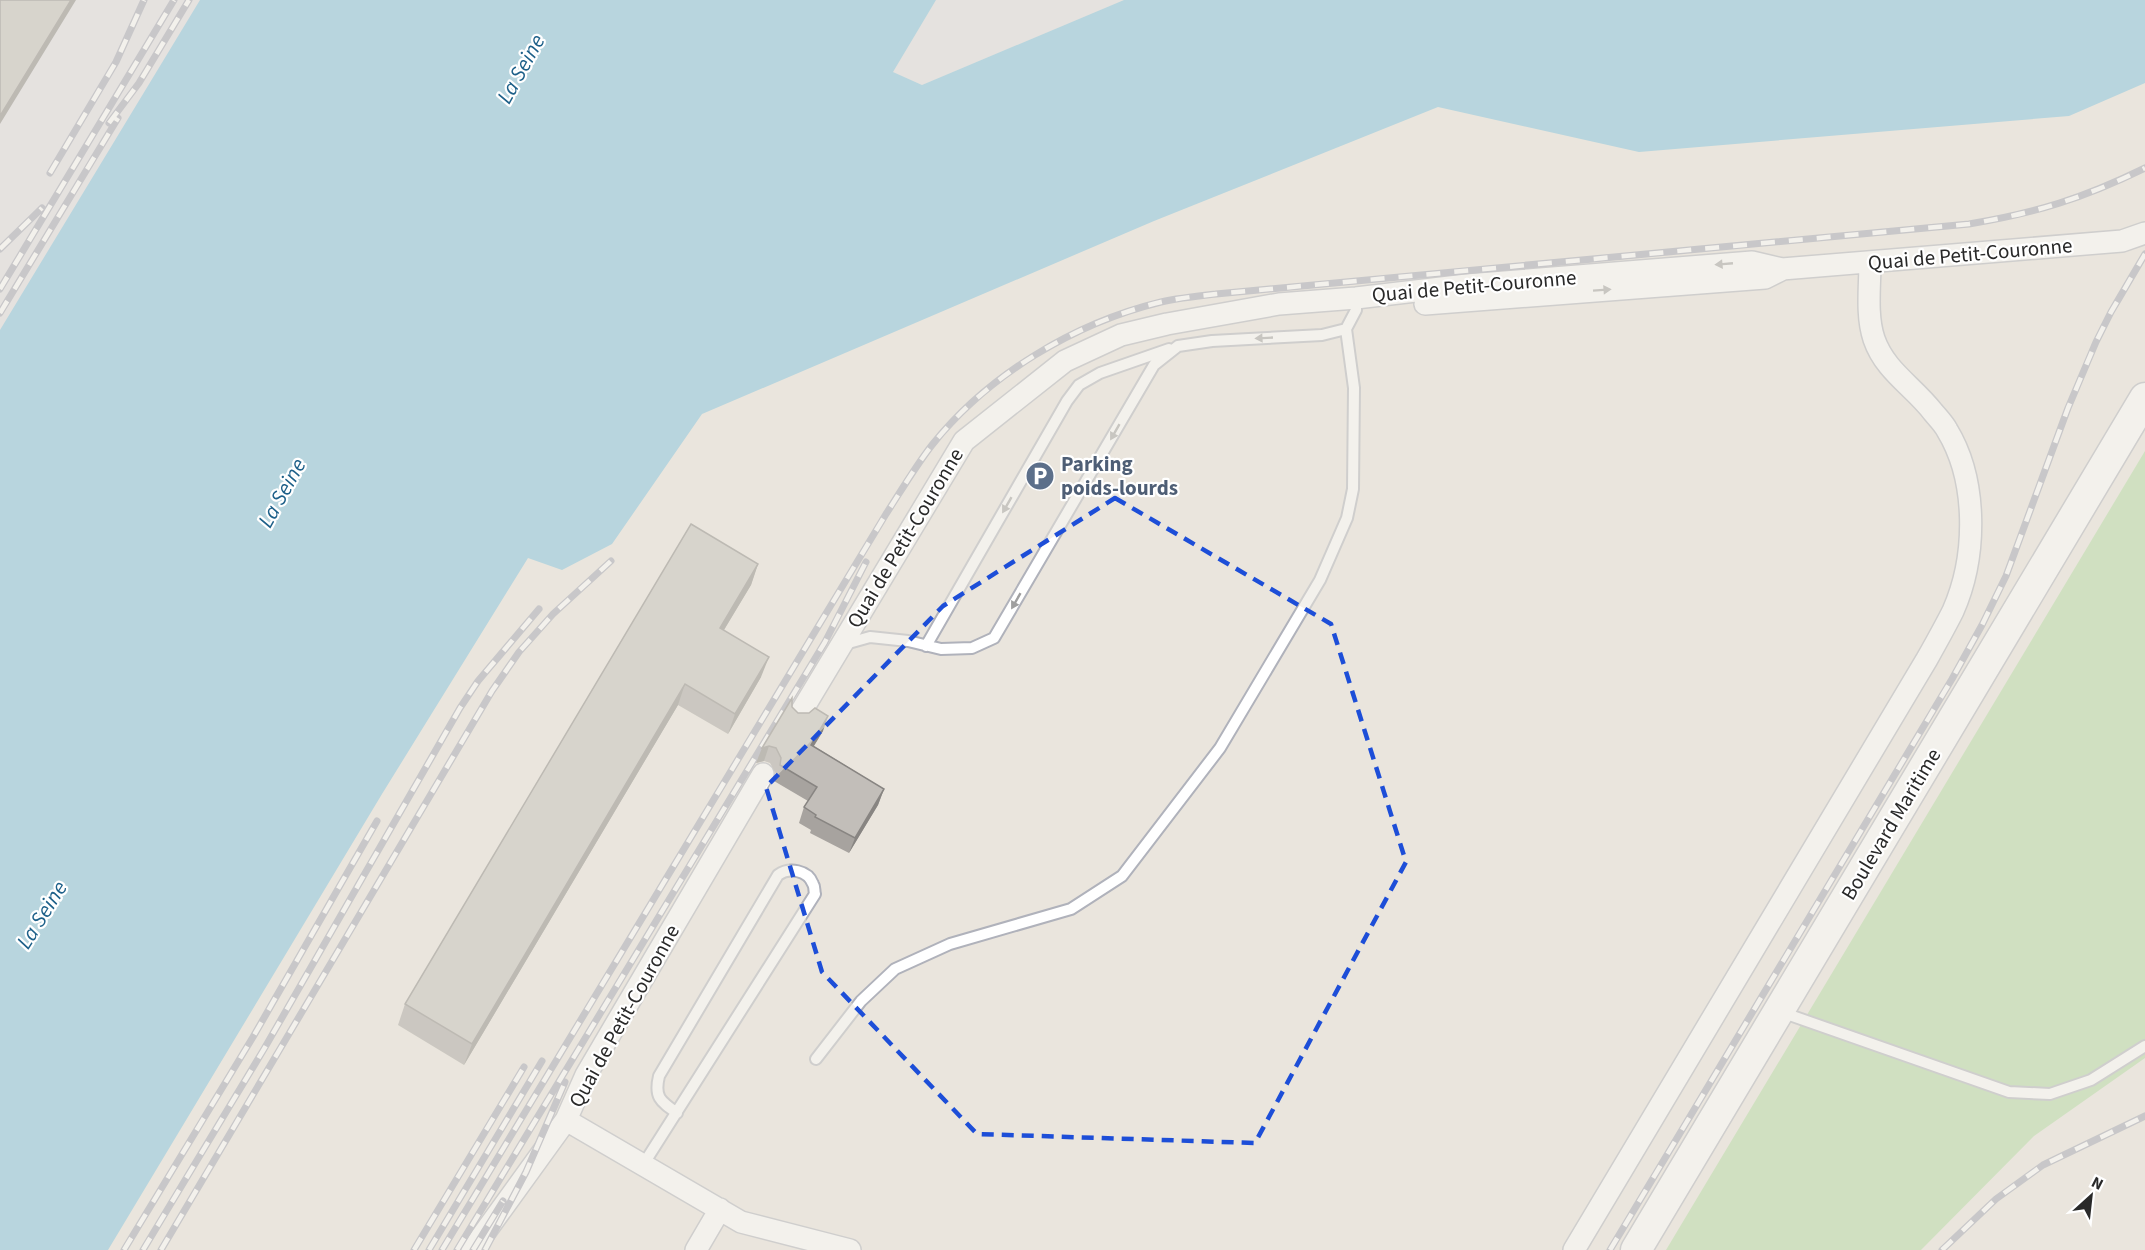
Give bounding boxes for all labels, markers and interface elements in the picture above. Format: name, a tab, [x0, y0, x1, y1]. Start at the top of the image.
water label: La Seine	[489, 28, 553, 110]
street label: Quai de Petit-Couronne	[1866, 230, 2074, 278]
one-way arrow	[1715, 259, 1734, 269]
street label: Quai de Petit-Couronne	[1370, 262, 1578, 310]
one-way arrow	[1593, 285, 1612, 295]
one-way arrow	[1254, 334, 1273, 343]
one-way arrow	[1110, 424, 1120, 441]
street label: Quai de Petit-Couronne	[839, 442, 971, 634]
place label: Parking poids-lourds	[1061, 449, 1178, 503]
water label: La Seine	[250, 452, 314, 534]
parking icon: Parking poids-lourds	[1024, 460, 1056, 492]
one-way arrow	[1002, 497, 1012, 514]
one-way arrow	[1011, 593, 1022, 609]
street label: Boulevard Maritime	[1834, 742, 1948, 906]
water label: La Seine	[9, 875, 75, 955]
street label: Quai de Petit-Couronne	[561, 919, 687, 1113]
north arrow	[2061, 1166, 2121, 1226]
text: N	[2088, 1171, 2107, 1196]

